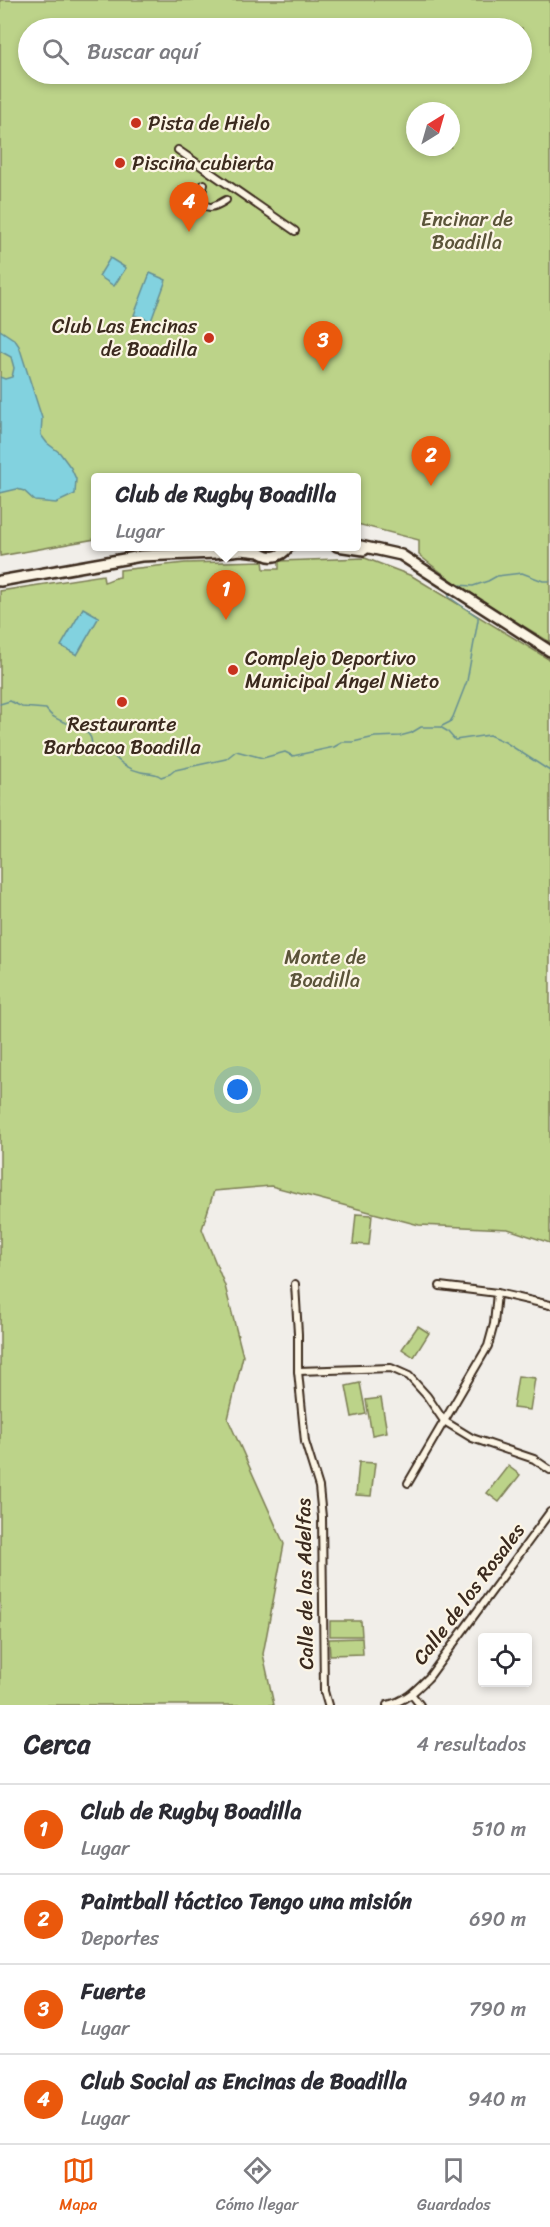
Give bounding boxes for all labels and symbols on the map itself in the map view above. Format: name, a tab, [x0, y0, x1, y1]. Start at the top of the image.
north arrow	[406, 102, 460, 156]
place label: Pista de Hielo	[148, 106, 270, 141]
marker: Pista de Hielo	[129, 116, 143, 130]
place label: Piscina cubierta	[132, 146, 274, 181]
marker: Piscina cubierta	[113, 156, 127, 170]
pin: 4	[170, 182, 208, 232]
park label: Encinar de Boadilla	[421, 202, 513, 260]
place label: Club Las Encinas de Boadilla	[52, 309, 198, 367]
pin: 3	[304, 322, 342, 371]
marker: Club Las Encinas de Boadilla	[202, 331, 216, 345]
pin: 2	[412, 436, 450, 486]
pin: 1	[206, 570, 246, 620]
place label: Complejo Deportivo Municipal Ángel Nieto	[245, 641, 439, 699]
marker: Complejo Deportivo Municipal Ángel Nieto	[226, 663, 240, 677]
marker: Restaurante Barbacoa Boadilla	[115, 695, 129, 709]
place label: Restaurante Barbacoa Boadilla	[43, 707, 201, 765]
park label: Monte de Boadilla	[284, 940, 366, 998]
your location	[223, 1075, 252, 1104]
street label: Calle de las Adelfas	[286, 1497, 324, 1670]
street label: Calle de los Rosales	[404, 1515, 535, 1673]

